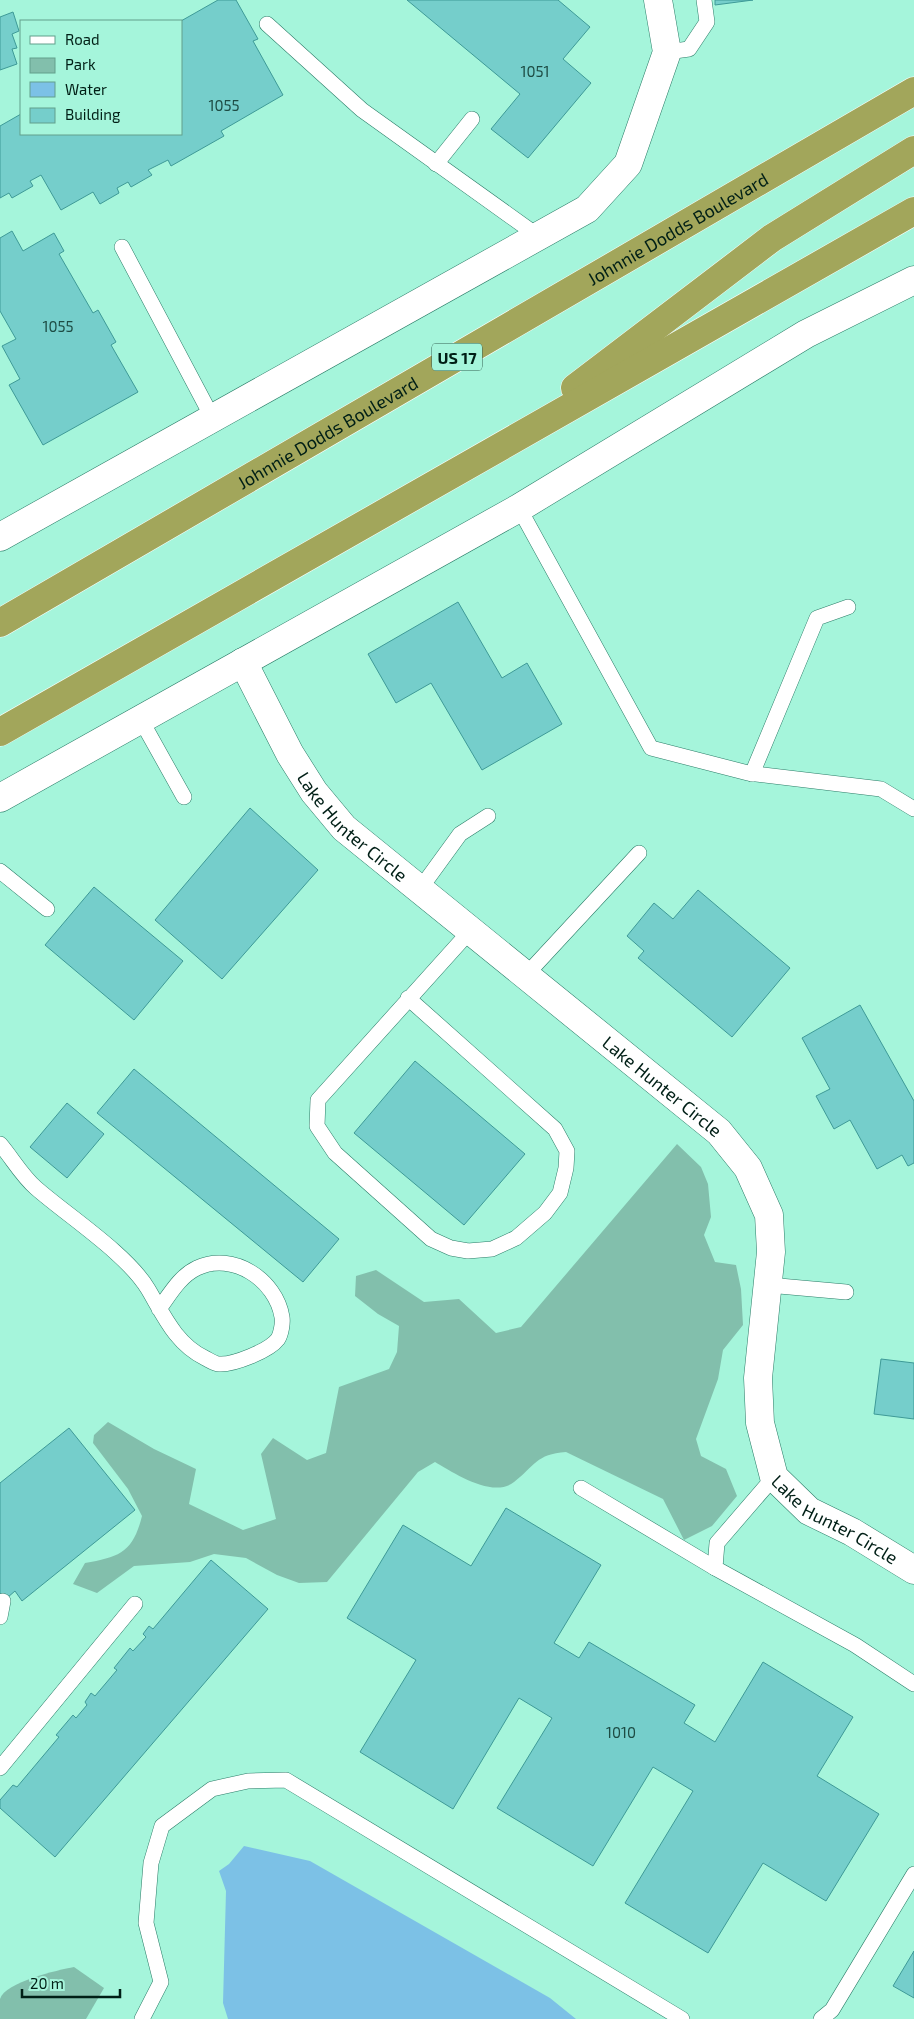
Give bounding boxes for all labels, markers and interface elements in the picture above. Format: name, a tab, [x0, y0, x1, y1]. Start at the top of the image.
legend	[20, 20, 182, 135]
text: Road	[65, 30, 100, 48]
text: Park	[65, 55, 96, 73]
house number: 1051	[520, 62, 550, 80]
text: Water	[65, 80, 107, 98]
house number: 1055	[208, 96, 240, 114]
text: Building	[65, 105, 121, 123]
street label: Johnnie Dodds Boulevard	[583, 167, 772, 290]
house number: 1055	[42, 317, 74, 335]
road number: US 17	[432, 344, 482, 371]
street label: Johnnie Dodds Boulevard	[233, 371, 422, 493]
street label: Lake Hunter Circle	[293, 768, 412, 886]
street label: Lake Hunter Circle	[598, 1031, 727, 1141]
street label: Lake Hunter Circle	[767, 1470, 902, 1569]
house number: 1010	[606, 1723, 636, 1741]
scale bar	[22, 1966, 120, 1998]
text: 20 m	[30, 1974, 64, 1992]

